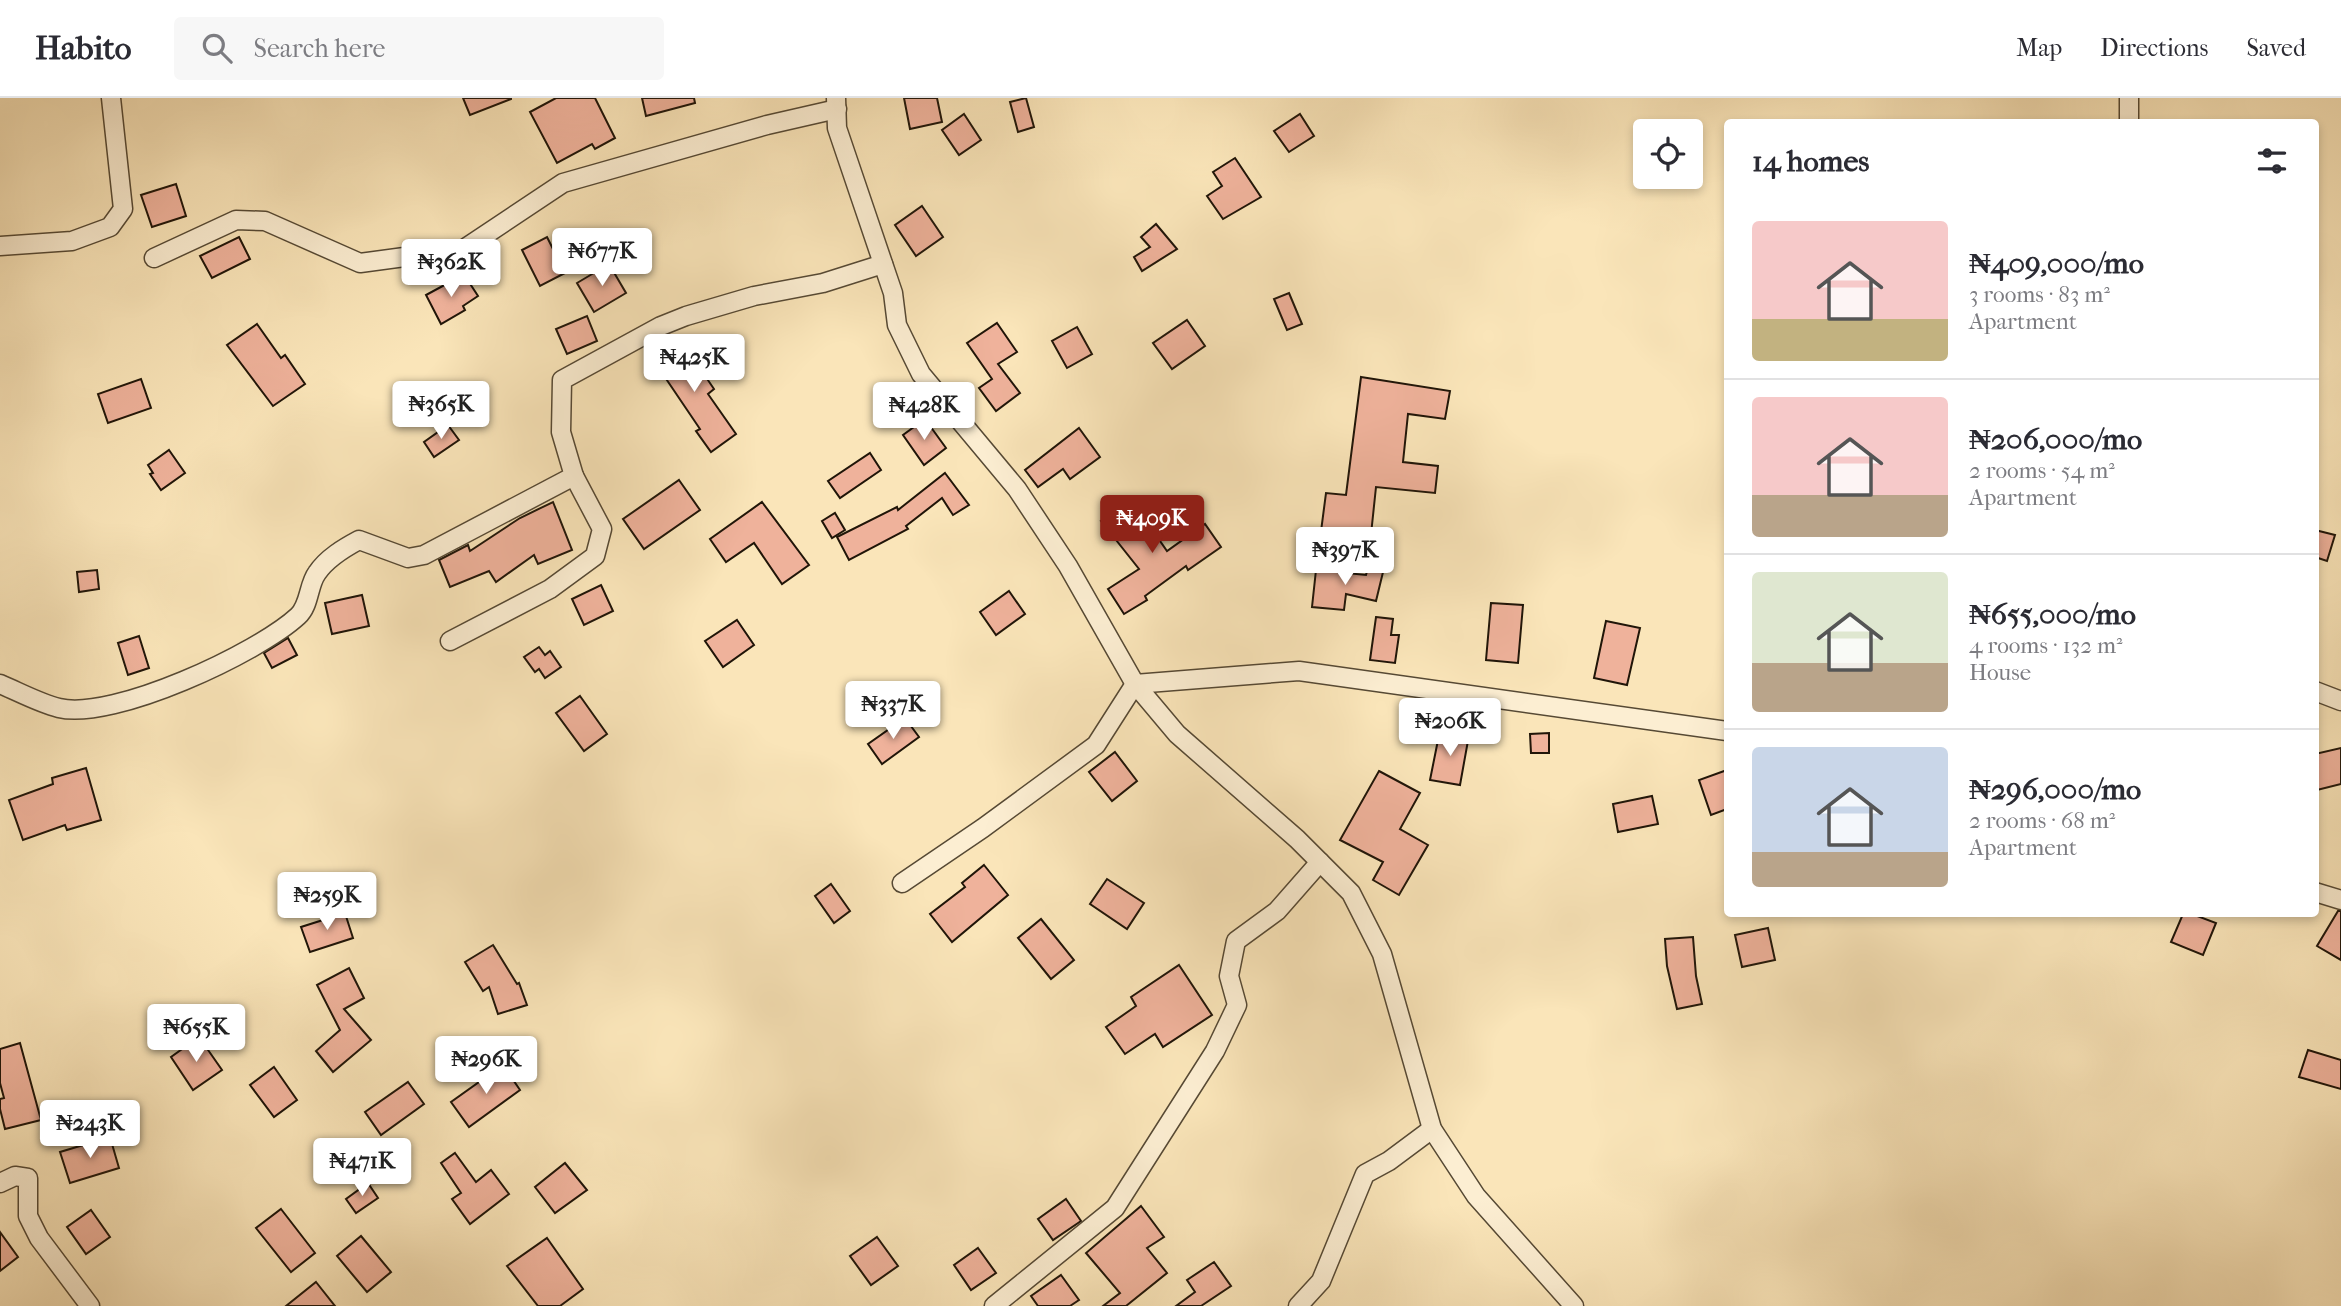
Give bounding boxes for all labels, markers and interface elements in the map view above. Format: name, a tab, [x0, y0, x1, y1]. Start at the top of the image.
search box	[174, 17, 664, 80]
text: Habito	[35, 29, 132, 68]
icon: search	[198, 29, 236, 67]
text: Search here	[254, 33, 385, 64]
text: Map	[2016, 34, 2062, 62]
text: Directions	[2100, 34, 2208, 62]
text: Saved	[2246, 34, 2306, 62]
map controls	[1633, 119, 1703, 189]
button: locate	[1633, 119, 1703, 189]
icon: filters	[2253, 142, 2291, 180]
text: 14 homes	[1752, 144, 1869, 179]
pin: ₦677K	[553, 228, 651, 288]
text: ₦677K	[568, 237, 636, 264]
pin: ₦362K	[402, 240, 500, 299]
text: ₦409,000/mo	[1969, 246, 2144, 281]
text: ₦362K	[417, 248, 485, 275]
icon: home	[1808, 249, 1892, 333]
text: 3 rooms · 83 m²	[1969, 281, 2110, 308]
text: Apartment	[1969, 308, 2077, 335]
pin: ₦425K	[645, 334, 743, 394]
text: ₦425K	[660, 343, 728, 370]
pin: ₦365K	[392, 382, 490, 441]
pin: ₦428K	[875, 382, 973, 442]
text: ₦365K	[408, 390, 474, 417]
text: ₦428K	[889, 391, 959, 418]
text: ₦206,000/mo	[1969, 422, 2142, 457]
icon: home	[1808, 425, 1892, 509]
text: 2 rooms · 54 m²	[1969, 457, 2115, 484]
text: Apartment	[1969, 484, 2077, 511]
pin: ₦409K	[1103, 496, 1201, 555]
text: ₦409K	[1116, 504, 1188, 531]
pin: ₦397K	[1296, 528, 1394, 587]
text: ₦397K	[1312, 536, 1378, 563]
text: ₦655,000/mo	[1969, 597, 2136, 632]
icon: home	[1808, 600, 1892, 684]
text: 4 rooms · 132 m²	[1969, 632, 2123, 659]
text: House	[1969, 659, 2031, 686]
pin: ₦337K	[844, 682, 942, 741]
text: ₦337K	[861, 690, 925, 717]
pin: ₦206K	[1401, 698, 1499, 758]
text: ₦206K	[1415, 707, 1485, 734]
text: ₦296,000/mo	[1969, 772, 2141, 807]
icon: home	[1808, 775, 1892, 859]
text: 2 rooms · 68 m²	[1969, 807, 2115, 834]
text: Apartment	[1969, 834, 2077, 861]
pin: ₦259K	[278, 872, 376, 932]
text: ₦259K	[293, 881, 361, 908]
pin: ₦655K	[147, 1004, 245, 1064]
text: ₦655K	[163, 1013, 229, 1040]
pin: ₦296K	[437, 1037, 535, 1096]
text: ₦296K	[451, 1045, 521, 1072]
pin: ₦243K	[41, 1100, 139, 1160]
text: ₦243K	[56, 1109, 124, 1136]
pin: ₦471K	[313, 1138, 411, 1198]
text: ₦471K	[329, 1147, 395, 1174]

